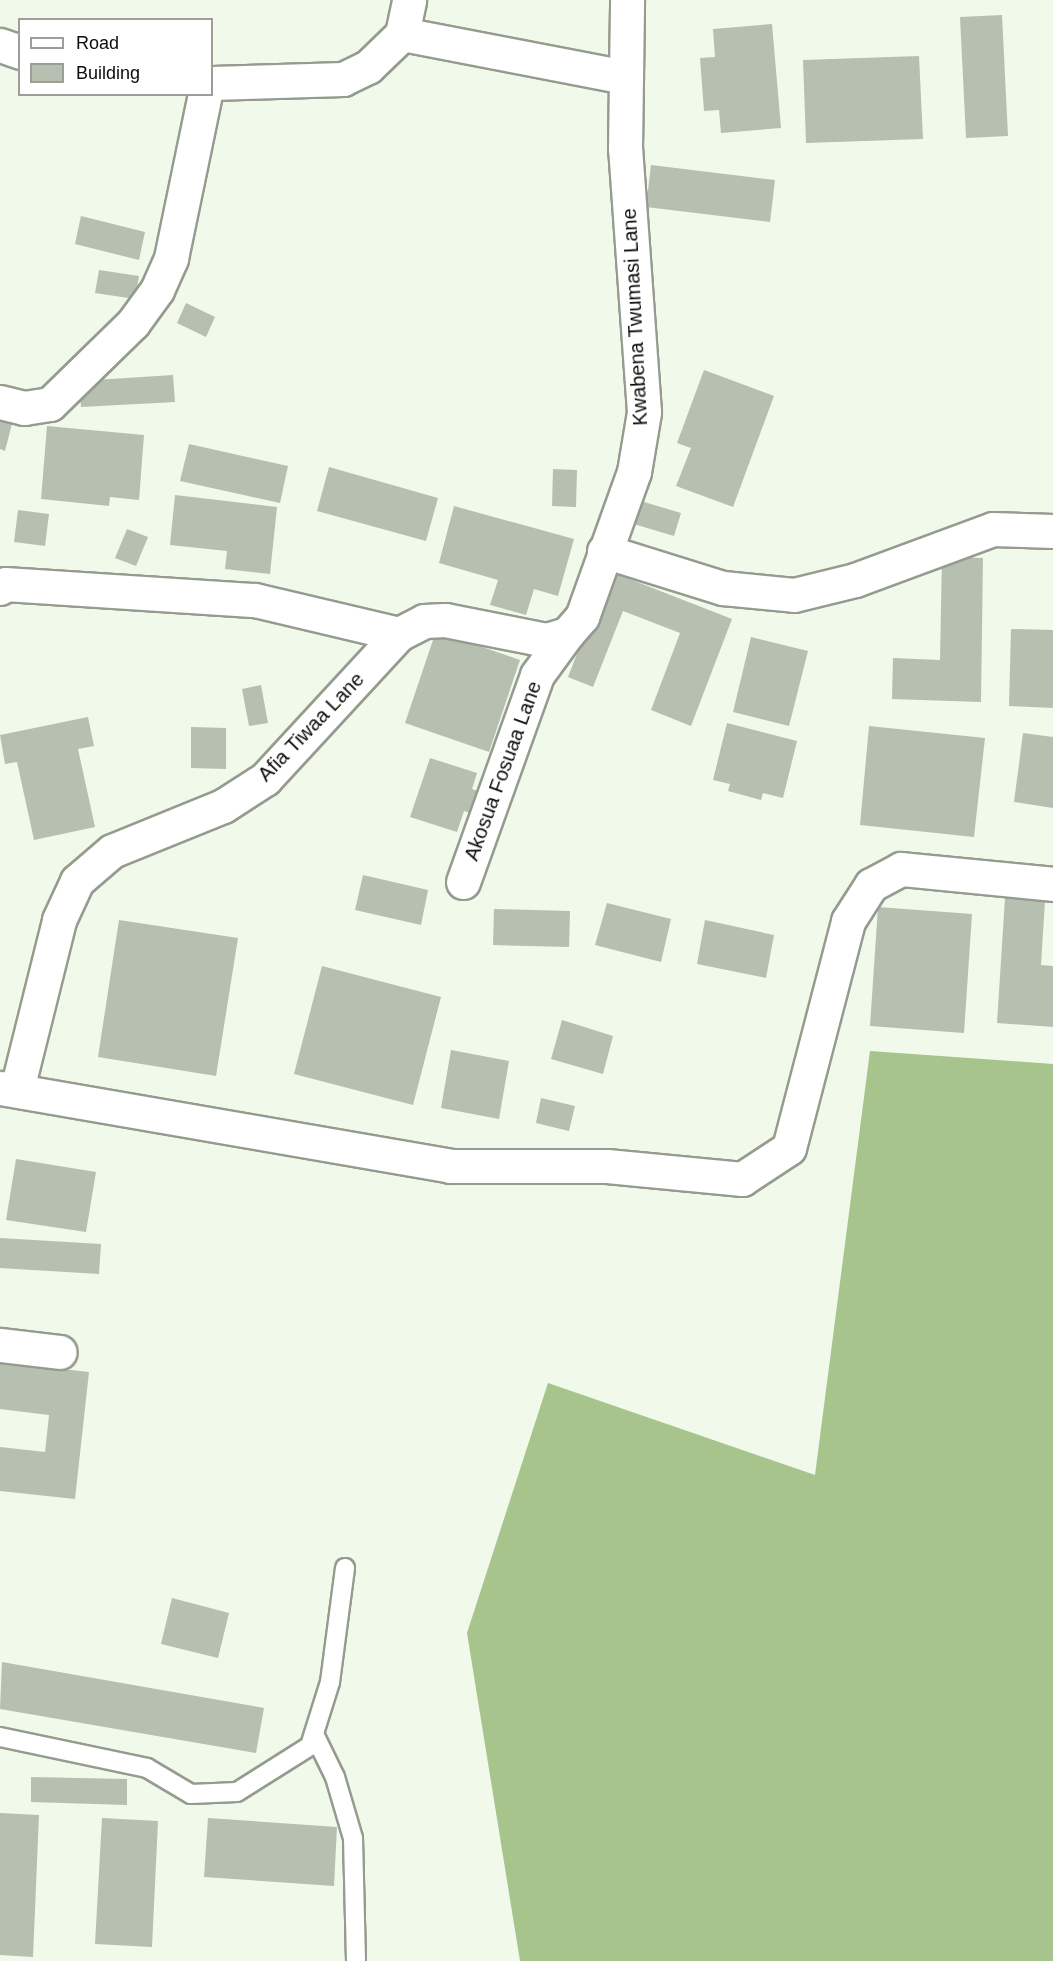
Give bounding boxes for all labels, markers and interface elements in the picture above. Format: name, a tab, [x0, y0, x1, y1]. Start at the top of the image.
legend	[18, 18, 213, 96]
text: Road	[76, 33, 119, 53]
text: Building	[76, 63, 140, 83]
street label: Kwabena Twumasi Lane	[617, 208, 653, 426]
street label: Afia Tiwaa Lane	[253, 667, 369, 787]
street label: Akosua Fosuaa Lane	[459, 678, 547, 864]

